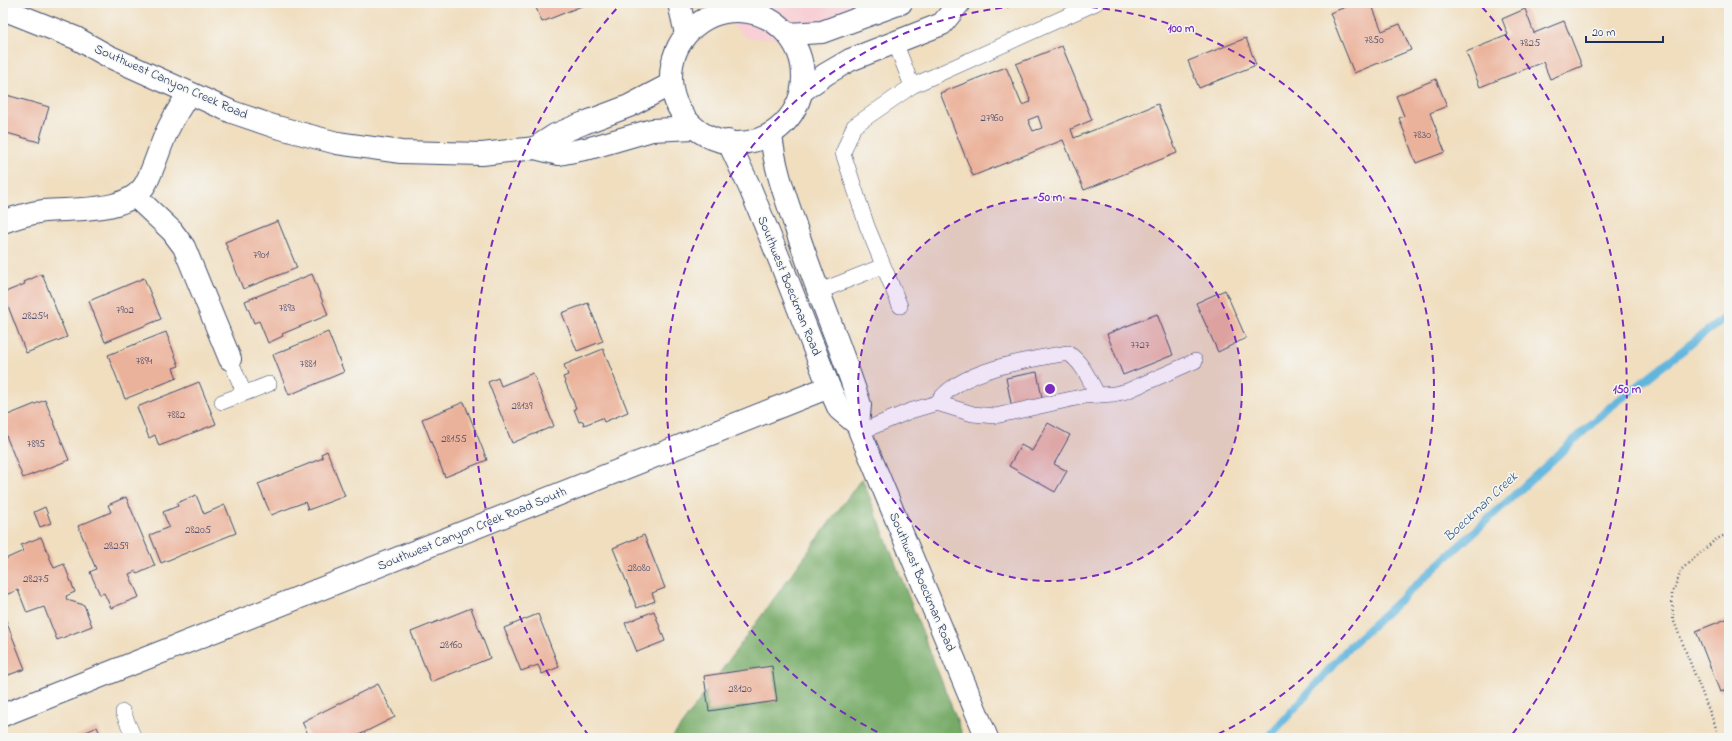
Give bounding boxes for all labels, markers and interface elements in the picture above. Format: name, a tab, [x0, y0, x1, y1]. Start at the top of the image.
scale bar	[1586, 18, 1663, 44]
text: 100 m	[1168, 20, 1195, 38]
text: 20 m	[1592, 24, 1615, 42]
house number: 7850	[1364, 32, 1384, 48]
house number: 7825	[1520, 35, 1540, 51]
street label: Southwest Canyon Creek Road	[91, 40, 251, 126]
house number: 27960	[981, 110, 1004, 126]
house number: 7830	[1413, 127, 1431, 143]
text: 50 m	[1038, 189, 1063, 207]
street label: Southwest Boeckman Road	[752, 213, 826, 359]
house number: 7901	[253, 247, 270, 263]
house number: 7893	[279, 300, 296, 316]
house number: 7902	[116, 302, 135, 318]
house number: 28254	[22, 308, 48, 324]
house number: 7727	[1130, 337, 1150, 353]
house number: 7894	[136, 353, 153, 369]
house number: 7881	[300, 356, 317, 372]
text: 150 m	[1613, 381, 1642, 399]
centre of rings	[1043, 382, 1057, 396]
house number: 28139	[512, 398, 533, 414]
house number: 7882	[167, 407, 186, 423]
house number: 28155	[441, 431, 467, 447]
house number: 7895	[27, 436, 45, 452]
water label: Boeckman Creek	[1439, 466, 1523, 547]
street label: Southwest Canyon Creek Road South	[375, 482, 570, 577]
street label: Southwest Boeckman Road	[884, 509, 960, 655]
house number: 28205	[185, 522, 211, 538]
house number: 28259	[104, 538, 129, 554]
house number: 28080	[627, 560, 651, 576]
house number: 28275	[23, 571, 49, 587]
house number: 28160	[440, 637, 463, 653]
house number: 28120	[728, 681, 752, 697]

